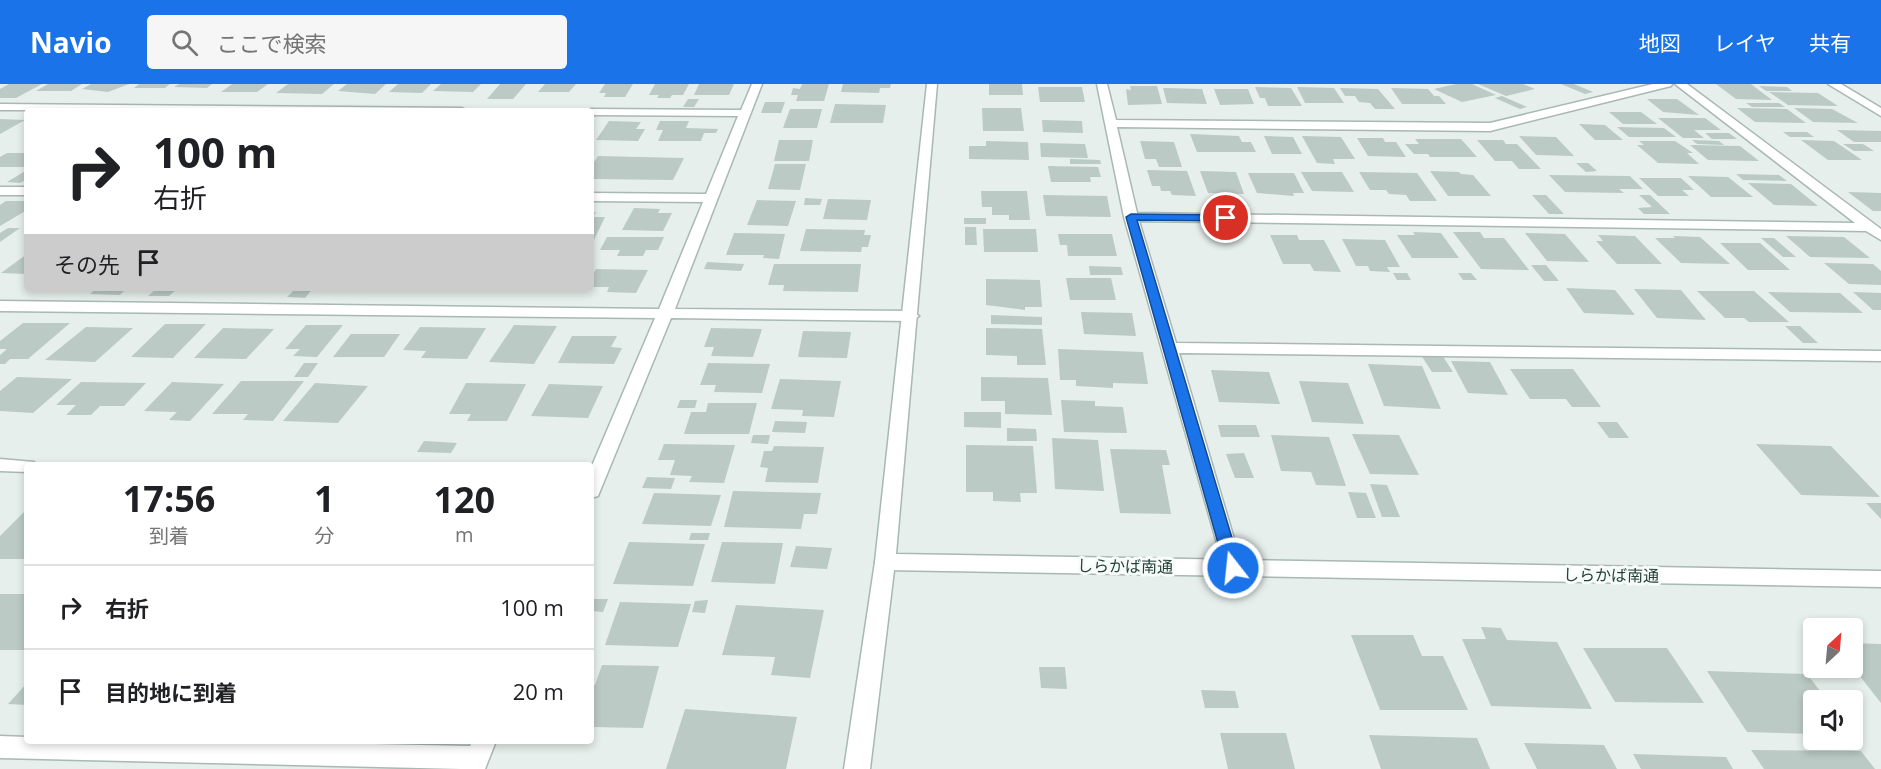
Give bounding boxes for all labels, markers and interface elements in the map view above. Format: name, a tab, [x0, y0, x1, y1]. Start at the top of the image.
search box	[147, 15, 567, 69]
text: Navio	[30, 23, 111, 61]
icon: search	[168, 26, 201, 59]
text: ここで検索	[216, 28, 327, 58]
text: 地図	[1639, 29, 1681, 57]
text: レイヤ	[1714, 29, 1776, 57]
text: 共有	[1809, 29, 1851, 57]
text: 100 m	[153, 123, 277, 180]
icon: right	[54, 132, 132, 210]
text: 右折	[153, 179, 207, 216]
pin	[1200, 192, 1251, 243]
icon: arrive	[1209, 201, 1242, 234]
icon: arrive	[132, 246, 165, 279]
text: その先	[54, 249, 120, 279]
text: 17:56	[123, 474, 215, 523]
text: 1	[314, 474, 335, 523]
text: 120	[433, 475, 495, 524]
text: m	[455, 521, 474, 548]
text: 到着	[149, 522, 189, 549]
text: 分	[314, 522, 334, 549]
position arrow	[1201, 536, 1265, 600]
street label: しらかば南通	[1077, 554, 1173, 578]
street label: しらかば南通	[1563, 563, 1659, 587]
icon: right	[54, 591, 87, 624]
text: 100 m	[500, 592, 564, 622]
text: 右折	[105, 593, 149, 623]
north arrow	[1803, 618, 1863, 678]
map controls	[1803, 618, 1863, 750]
icon: arrive	[54, 675, 87, 708]
text: 20 m	[513, 676, 564, 706]
text: 目的地に到着	[105, 677, 237, 707]
button: sound	[1803, 690, 1863, 750]

